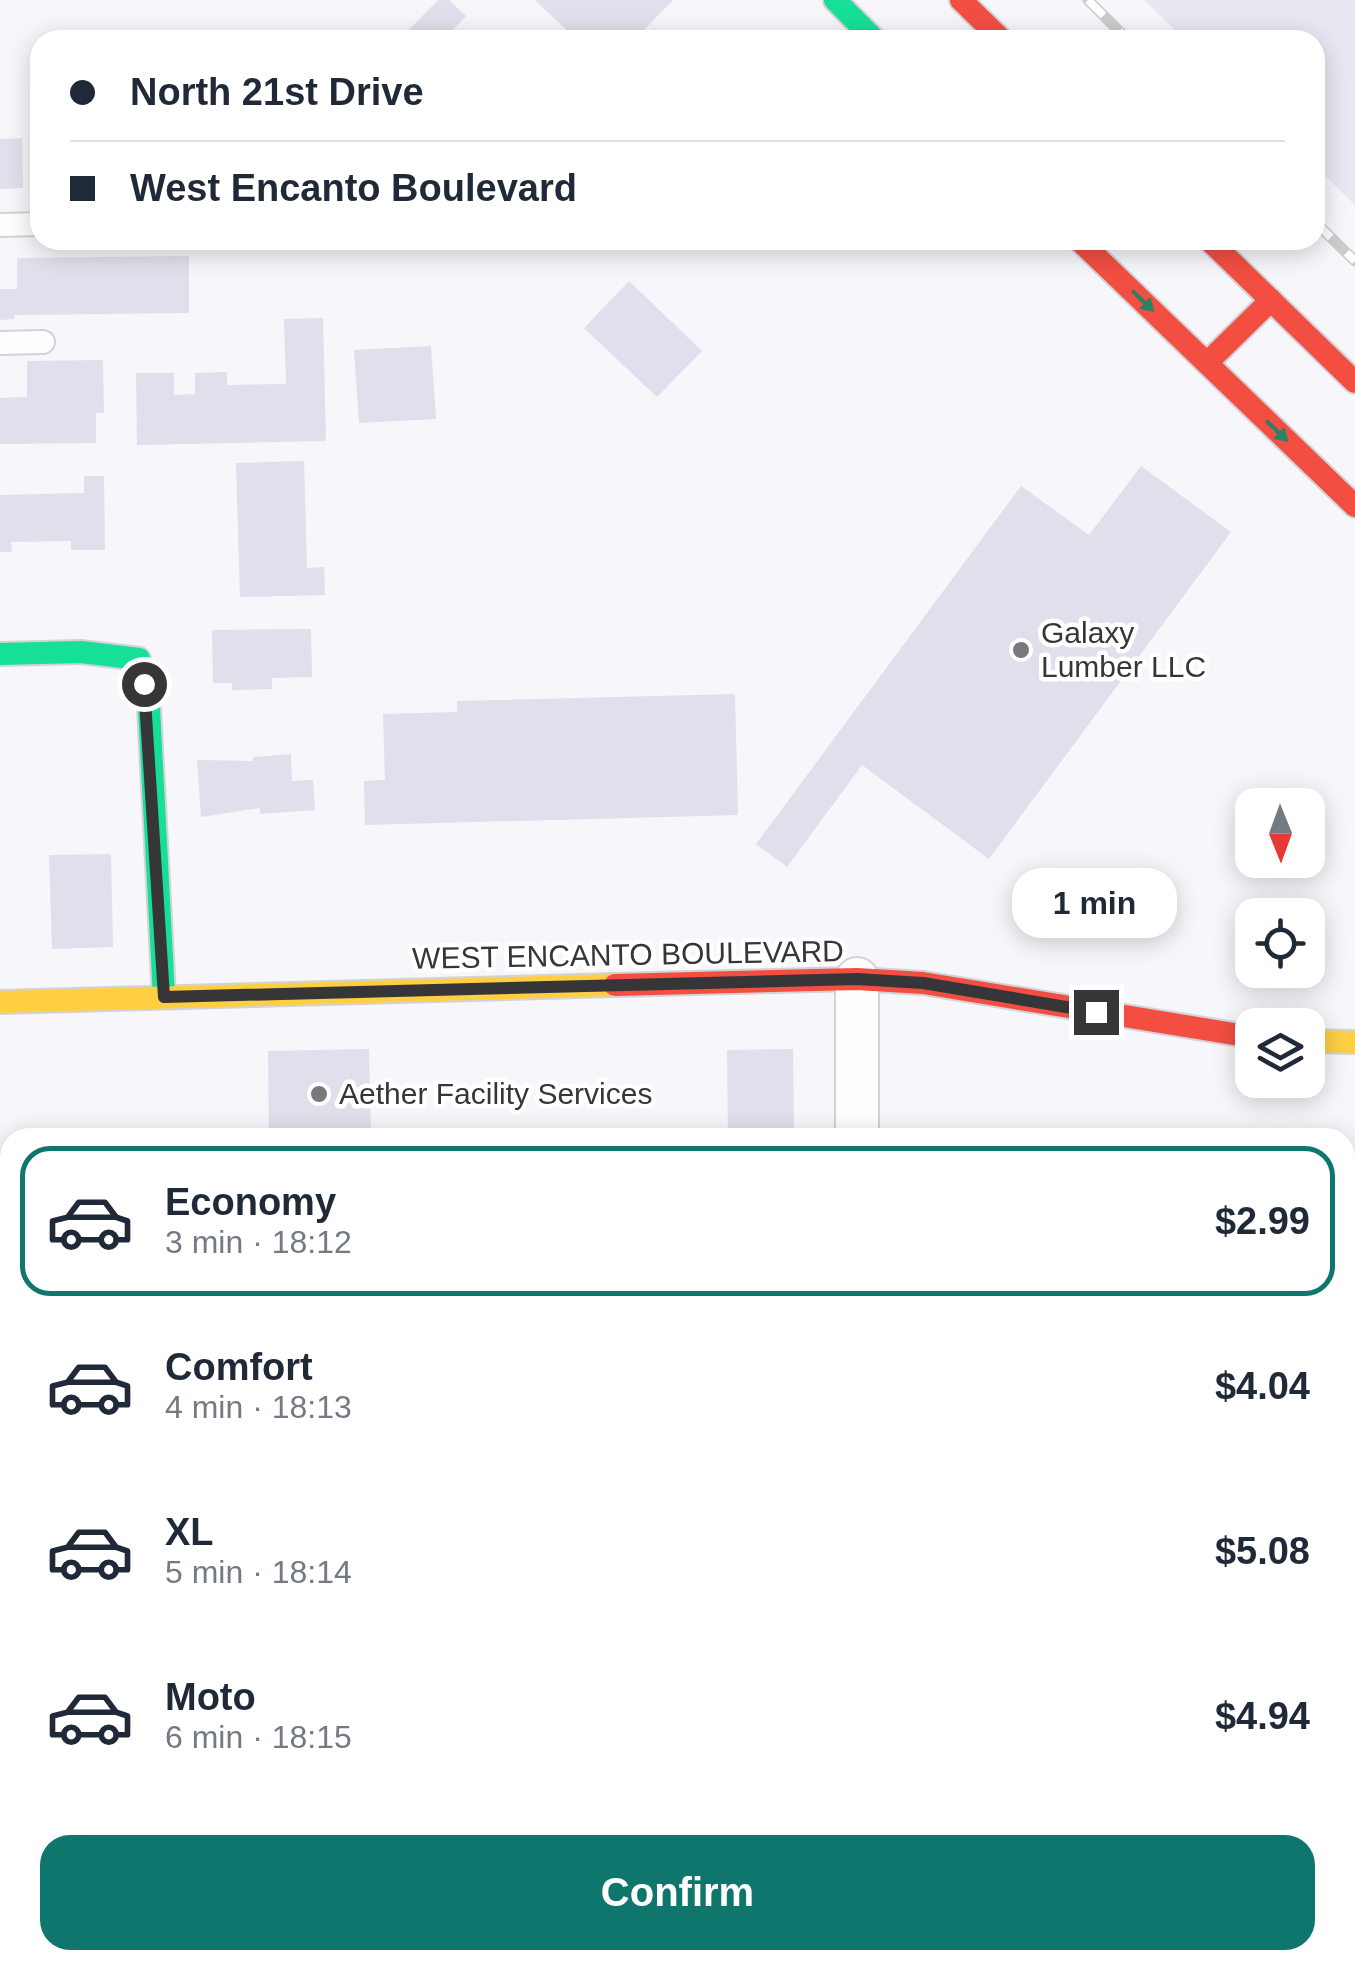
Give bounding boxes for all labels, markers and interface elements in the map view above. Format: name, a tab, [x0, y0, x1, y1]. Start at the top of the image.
text: North 21st Drive	[130, 71, 424, 113]
text: West Encanto Boulevard	[130, 167, 577, 209]
one-way arrow	[1131, 289, 1155, 312]
one-way arrow	[1265, 418, 1289, 442]
place label: Galaxy Lumber LLC	[1041, 616, 1206, 683]
marker: Galaxy Lumber LLC	[1010, 639, 1032, 661]
route start	[122, 662, 167, 707]
north arrow	[1235, 788, 1325, 878]
map controls	[1235, 788, 1325, 1098]
callout: 1 min	[1014, 867, 1178, 937]
text: 1 min	[1053, 885, 1136, 921]
button: locate	[1235, 898, 1325, 988]
street label: WEST ENCANTO BOULEVARD	[412, 934, 844, 975]
route end	[1074, 990, 1119, 1035]
button: layers	[1235, 1008, 1325, 1098]
place label: Aether Facility Services	[339, 1077, 652, 1110]
marker: Aether Facility Services	[308, 1083, 330, 1105]
icon: car	[45, 1176, 135, 1266]
text: Economy	[165, 1181, 336, 1223]
text: $2.99	[1215, 1200, 1310, 1242]
text: 3 min · 18:12	[165, 1224, 352, 1260]
icon: car	[45, 1341, 135, 1431]
text: Comfort	[165, 1346, 313, 1388]
text: $4.04	[1215, 1365, 1310, 1407]
text: 4 min · 18:13	[165, 1389, 352, 1425]
icon: car	[45, 1506, 135, 1596]
text: XL	[165, 1511, 214, 1553]
text: $5.08	[1215, 1530, 1310, 1572]
text: 5 min · 18:14	[165, 1554, 352, 1590]
icon: car	[45, 1671, 135, 1761]
text: Moto	[165, 1676, 256, 1718]
text: $4.94	[1215, 1695, 1310, 1737]
text: 6 min · 18:15	[165, 1719, 352, 1755]
button: Confirm	[40, 1835, 1315, 1950]

